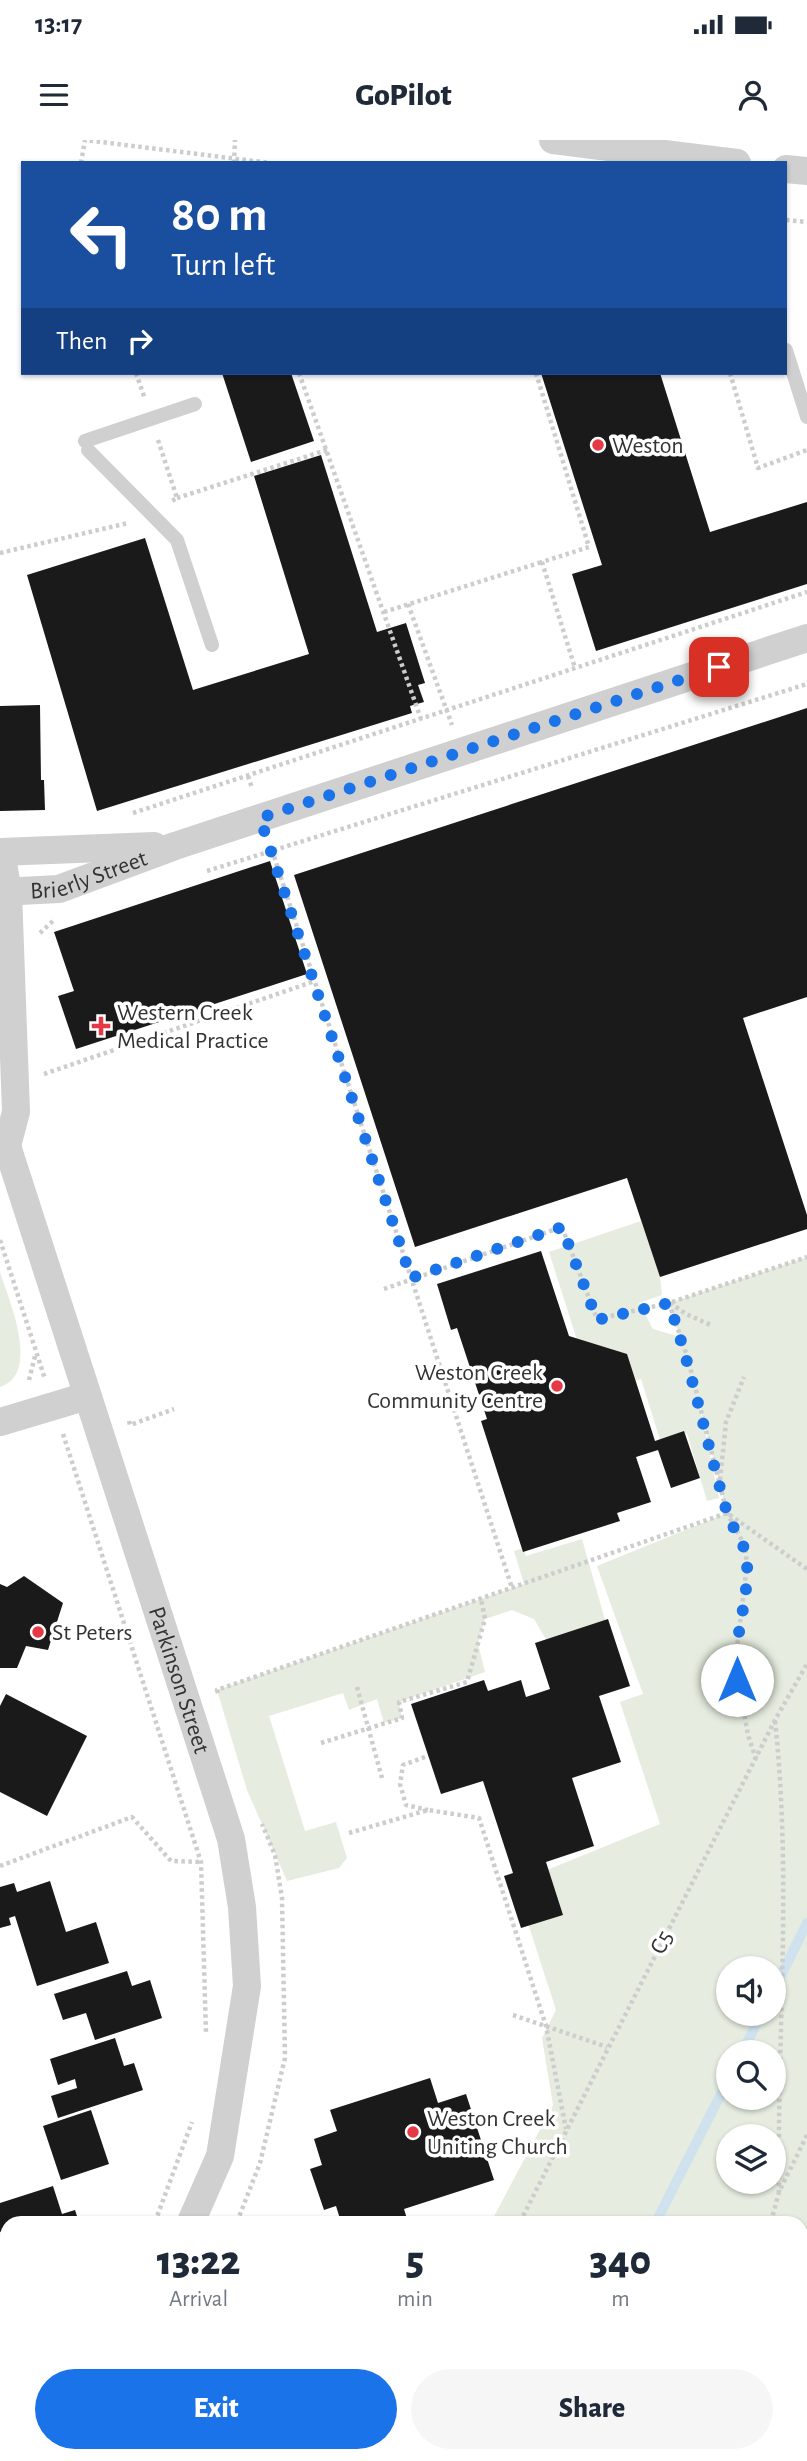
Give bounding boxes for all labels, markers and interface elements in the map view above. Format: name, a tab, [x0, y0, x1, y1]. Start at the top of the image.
text: 13:17	[35, 11, 82, 37]
icon: menu	[35, 76, 73, 114]
icon: person	[734, 76, 772, 114]
text: GoPilot	[355, 79, 452, 111]
icon: left	[56, 189, 147, 280]
text: 80 m	[171, 191, 268, 240]
text: Turn left	[171, 249, 275, 281]
icon: right	[121, 322, 159, 360]
text: Then	[56, 328, 107, 354]
place label: Weston	[612, 434, 684, 458]
marker: Weston	[590, 437, 606, 453]
pin	[689, 637, 749, 697]
icon: arrive	[700, 648, 738, 686]
street label: Brierly Street	[30, 846, 151, 903]
place label: Western Creek Medical Practice	[117, 1001, 268, 1053]
marker: Western Creek Medical Practice	[91, 1016, 111, 1036]
place label: Weston Creek Community Centre	[367, 1361, 543, 1413]
marker: Weston Creek Community Centre	[549, 1378, 565, 1394]
street label: Parkinson Street	[144, 1604, 214, 1757]
place label: St Peters	[52, 1621, 133, 1645]
marker: St Peters	[30, 1624, 46, 1640]
position arrow	[700, 1643, 774, 1717]
street label: C5	[646, 1927, 678, 1958]
map controls	[716, 1956, 786, 2194]
button: sound	[716, 1956, 786, 2026]
button: search	[716, 2040, 786, 2110]
place label: Weston Creek Uniting Church	[427, 2107, 568, 2159]
marker: Weston Creek Uniting Church	[405, 2124, 421, 2140]
button: layers	[716, 2124, 786, 2194]
text: 13:22	[157, 2240, 240, 2282]
text: 5	[406, 2240, 424, 2282]
text: 340	[590, 2240, 651, 2282]
text: Arrival	[169, 2288, 228, 2311]
text: min	[397, 2288, 433, 2311]
text: m	[611, 2288, 630, 2311]
button: Exit	[35, 2369, 397, 2449]
button: Share	[411, 2369, 773, 2449]

